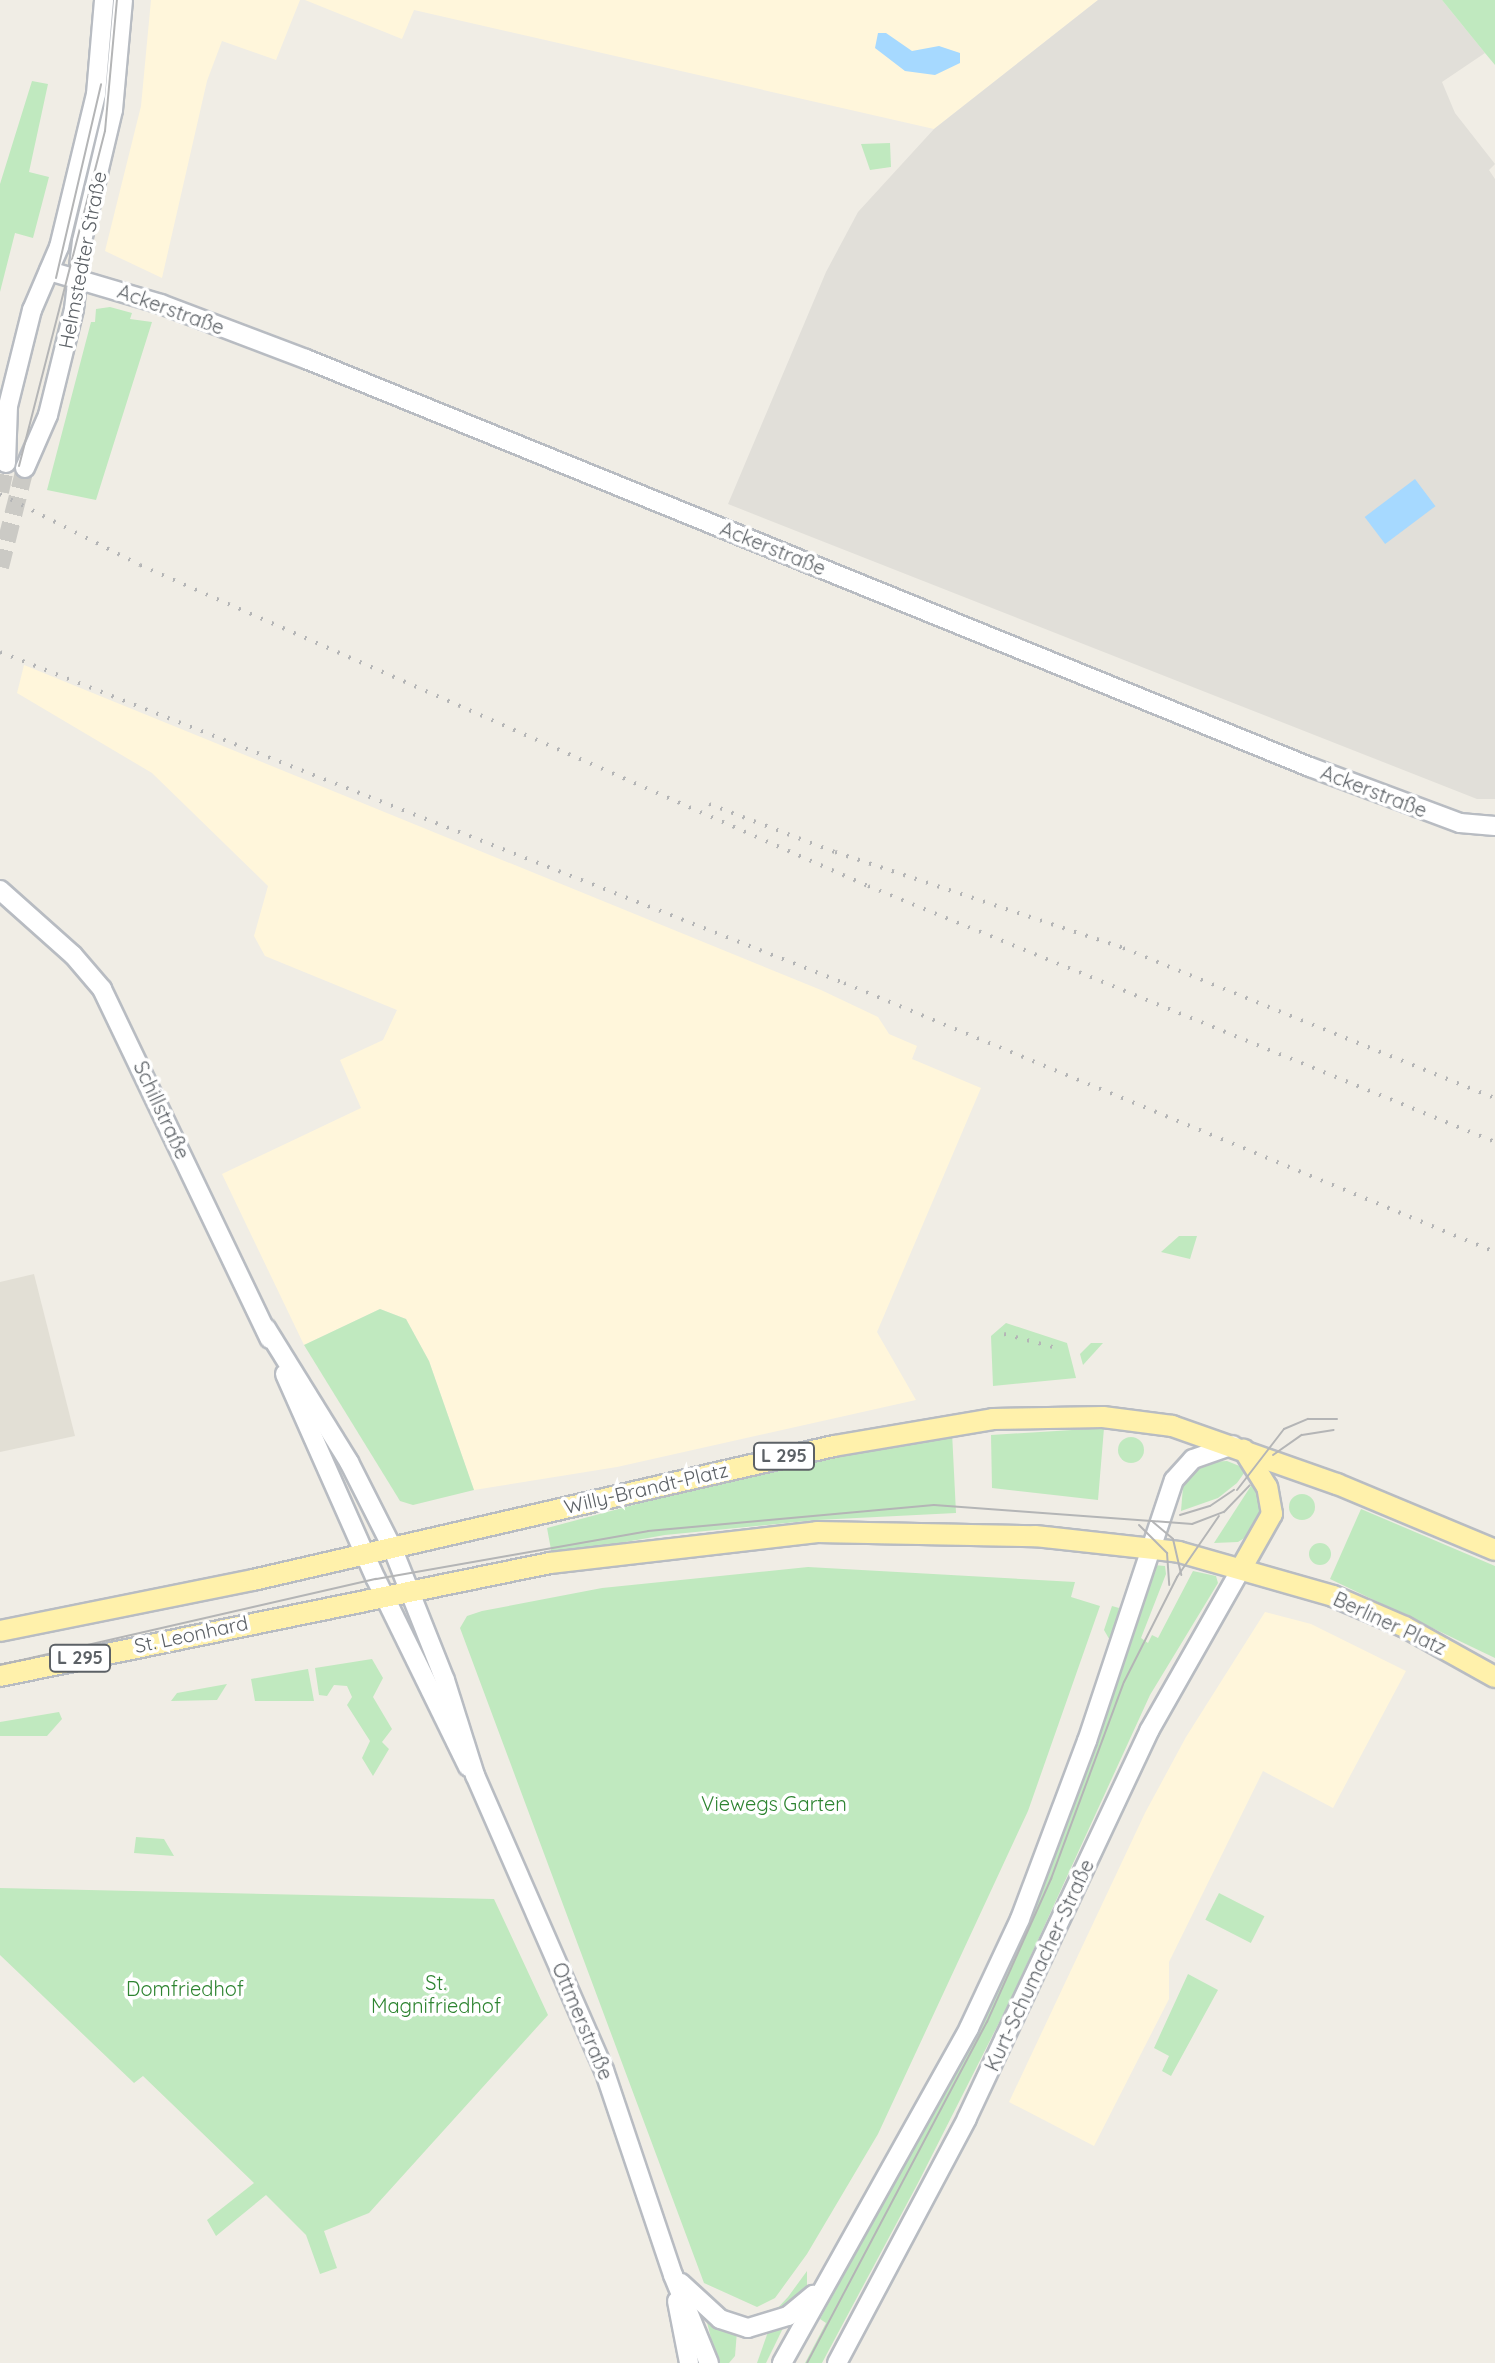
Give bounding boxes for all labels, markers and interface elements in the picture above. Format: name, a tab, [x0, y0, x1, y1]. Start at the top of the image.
street label: Helmstedter Straße	[53, 169, 111, 351]
street label: Ackerstraße	[114, 279, 228, 339]
street label: Ackerstraße	[717, 516, 829, 580]
street label: Ackerstraße	[1318, 760, 1430, 822]
street label: Schillstraße	[129, 1057, 195, 1163]
road number: L 295	[752, 1442, 816, 1470]
street label: Willy-Brandt-Platz	[562, 1457, 730, 1519]
street label: Berliner Platz	[1330, 1586, 1450, 1660]
street label: St. Leonhard	[132, 1610, 250, 1658]
road number: L 295	[48, 1644, 112, 1672]
park label: Viewegs Garten	[701, 1791, 847, 1815]
street label: Kurt-Schumacher-Straße	[979, 1855, 1099, 2075]
street label: Ottmerstraße	[547, 1959, 619, 2083]
park label: St. Magnifriedhof	[371, 1970, 501, 2017]
park label: Domfriedhof	[126, 1976, 244, 2000]

